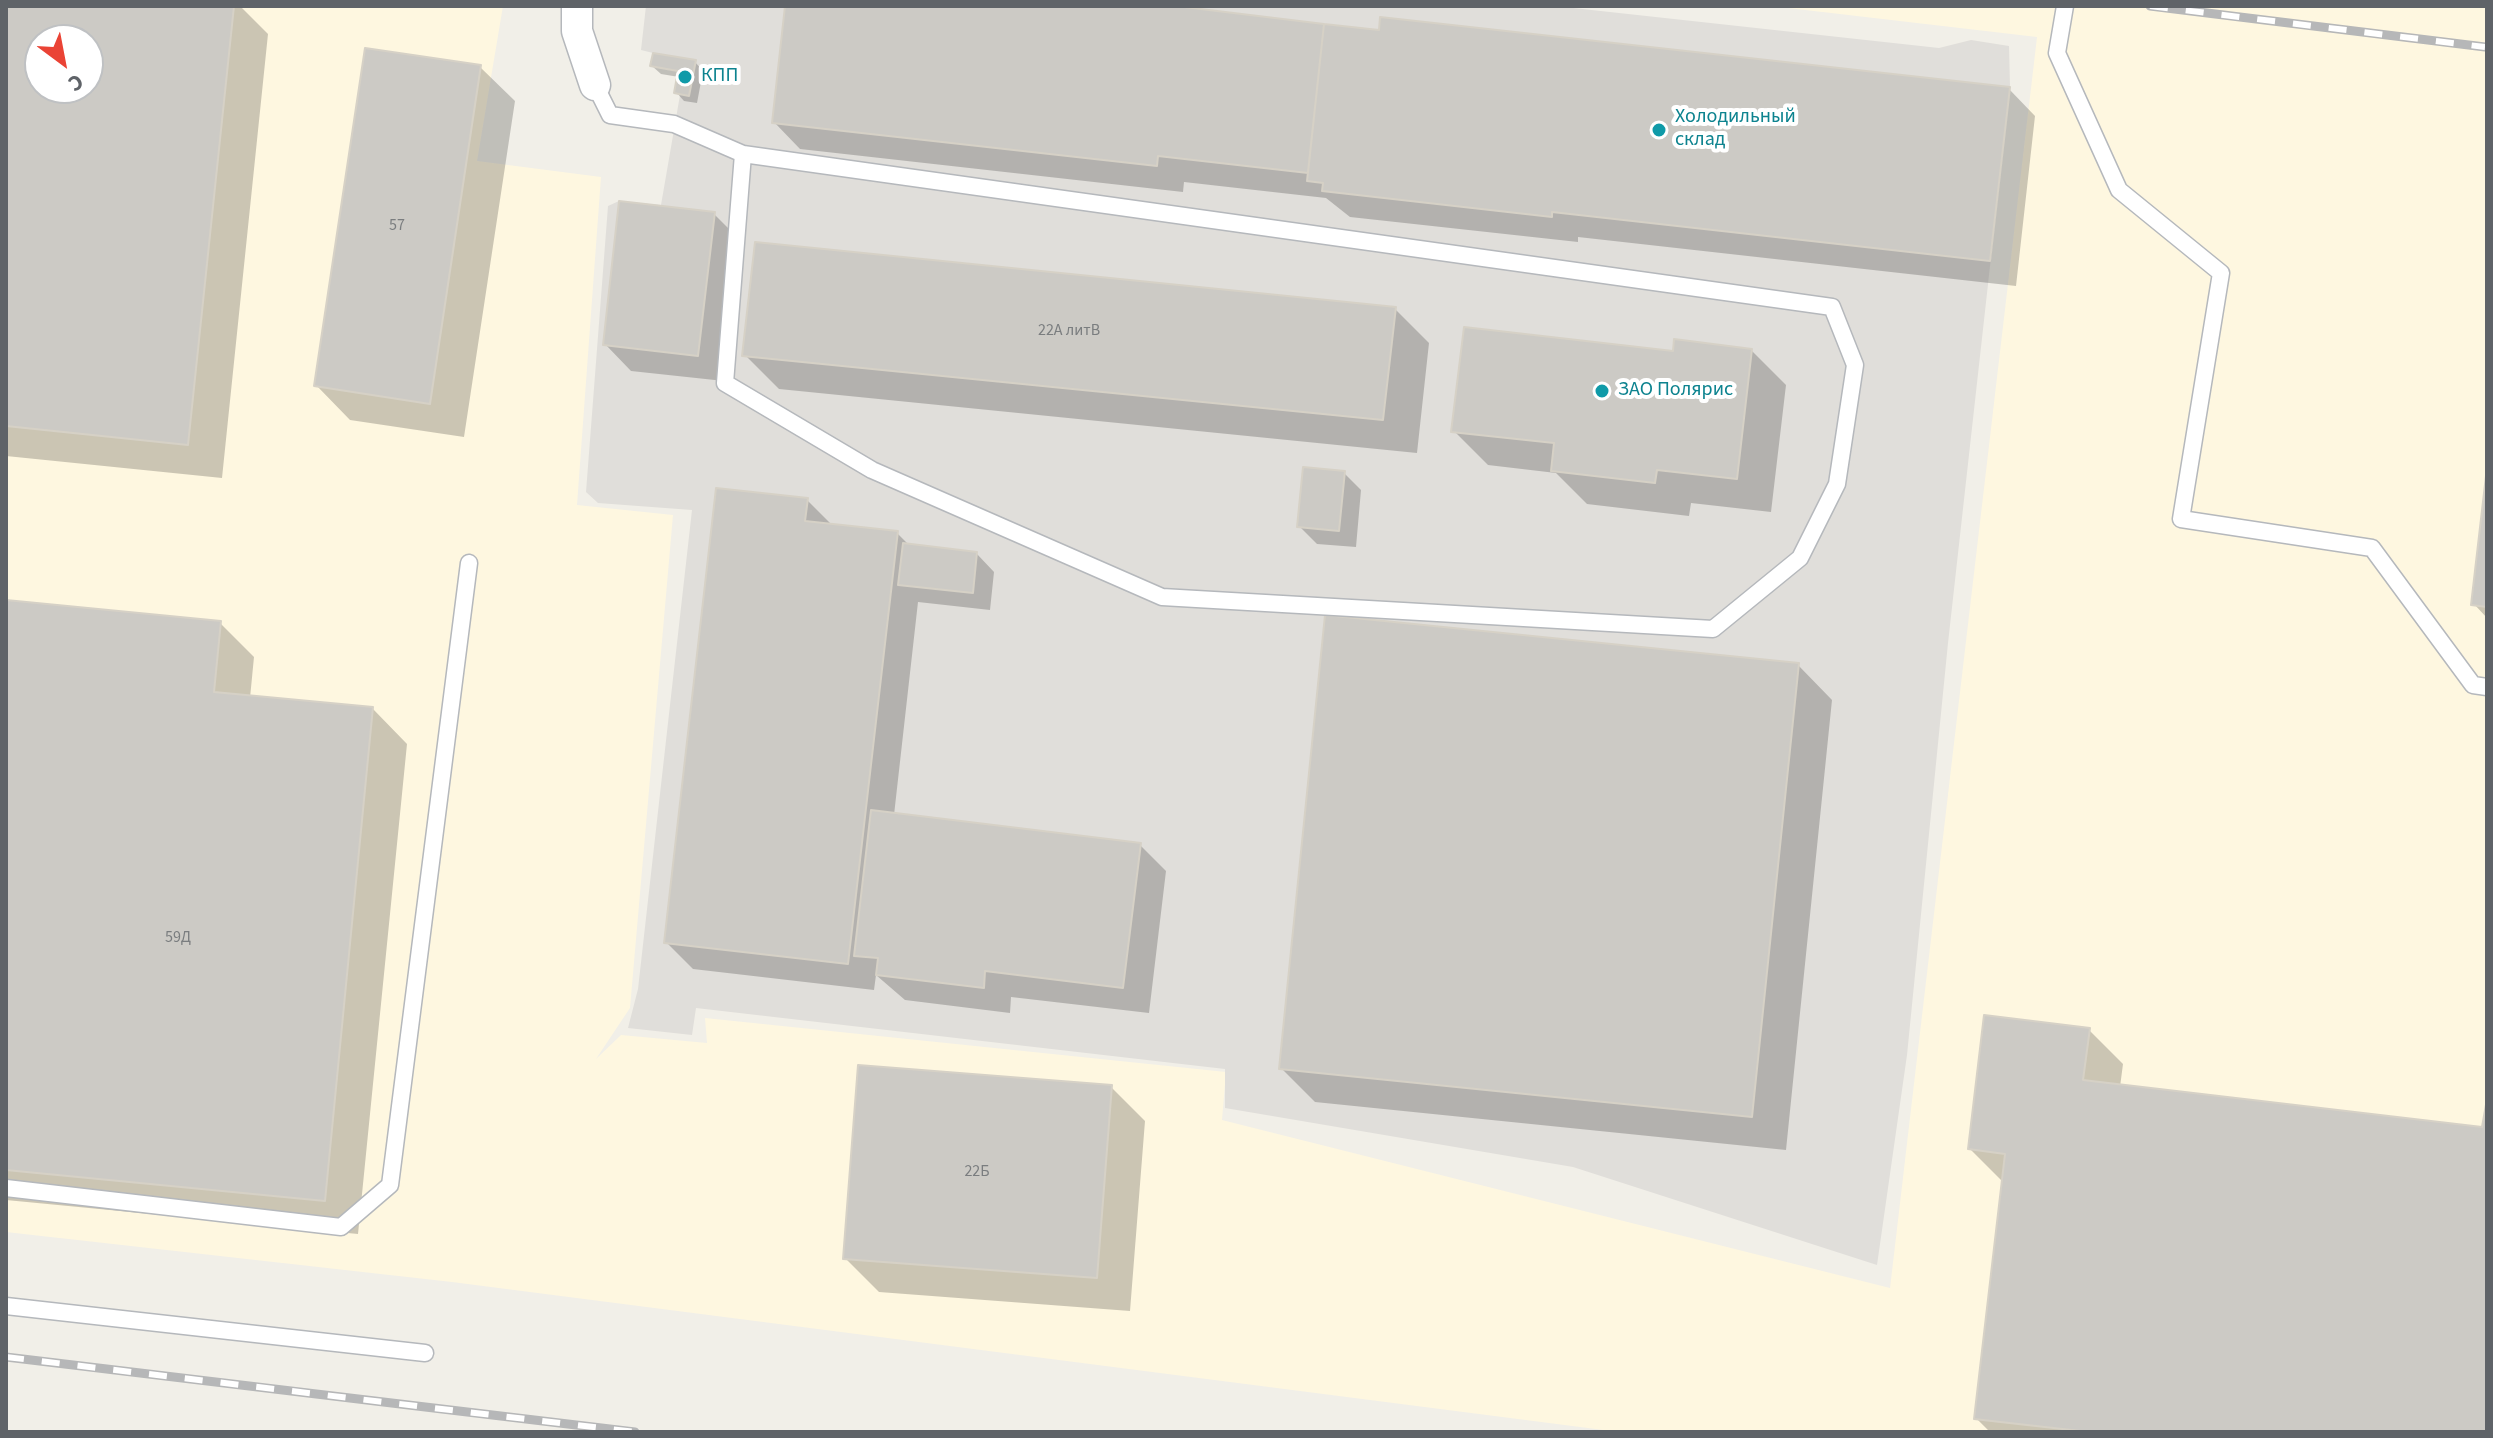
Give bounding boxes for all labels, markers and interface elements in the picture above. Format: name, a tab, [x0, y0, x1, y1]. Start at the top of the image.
north arrow	[24, 24, 104, 104]
place label: КПП	[701, 65, 738, 89]
text: С	[62, 66, 90, 100]
marker: КПП	[676, 68, 694, 86]
place label: Холодильный склад	[1675, 106, 1796, 153]
marker: Холодильный склад	[1650, 121, 1668, 139]
house number: 57	[389, 216, 405, 236]
house number: 22А литВ	[1038, 321, 1100, 341]
place label: ЗАО Полярис	[1618, 379, 1733, 403]
marker: ЗАО Полярис	[1593, 382, 1611, 400]
house number: 59Д	[165, 928, 191, 948]
house number: 22Б	[964, 1162, 990, 1182]

